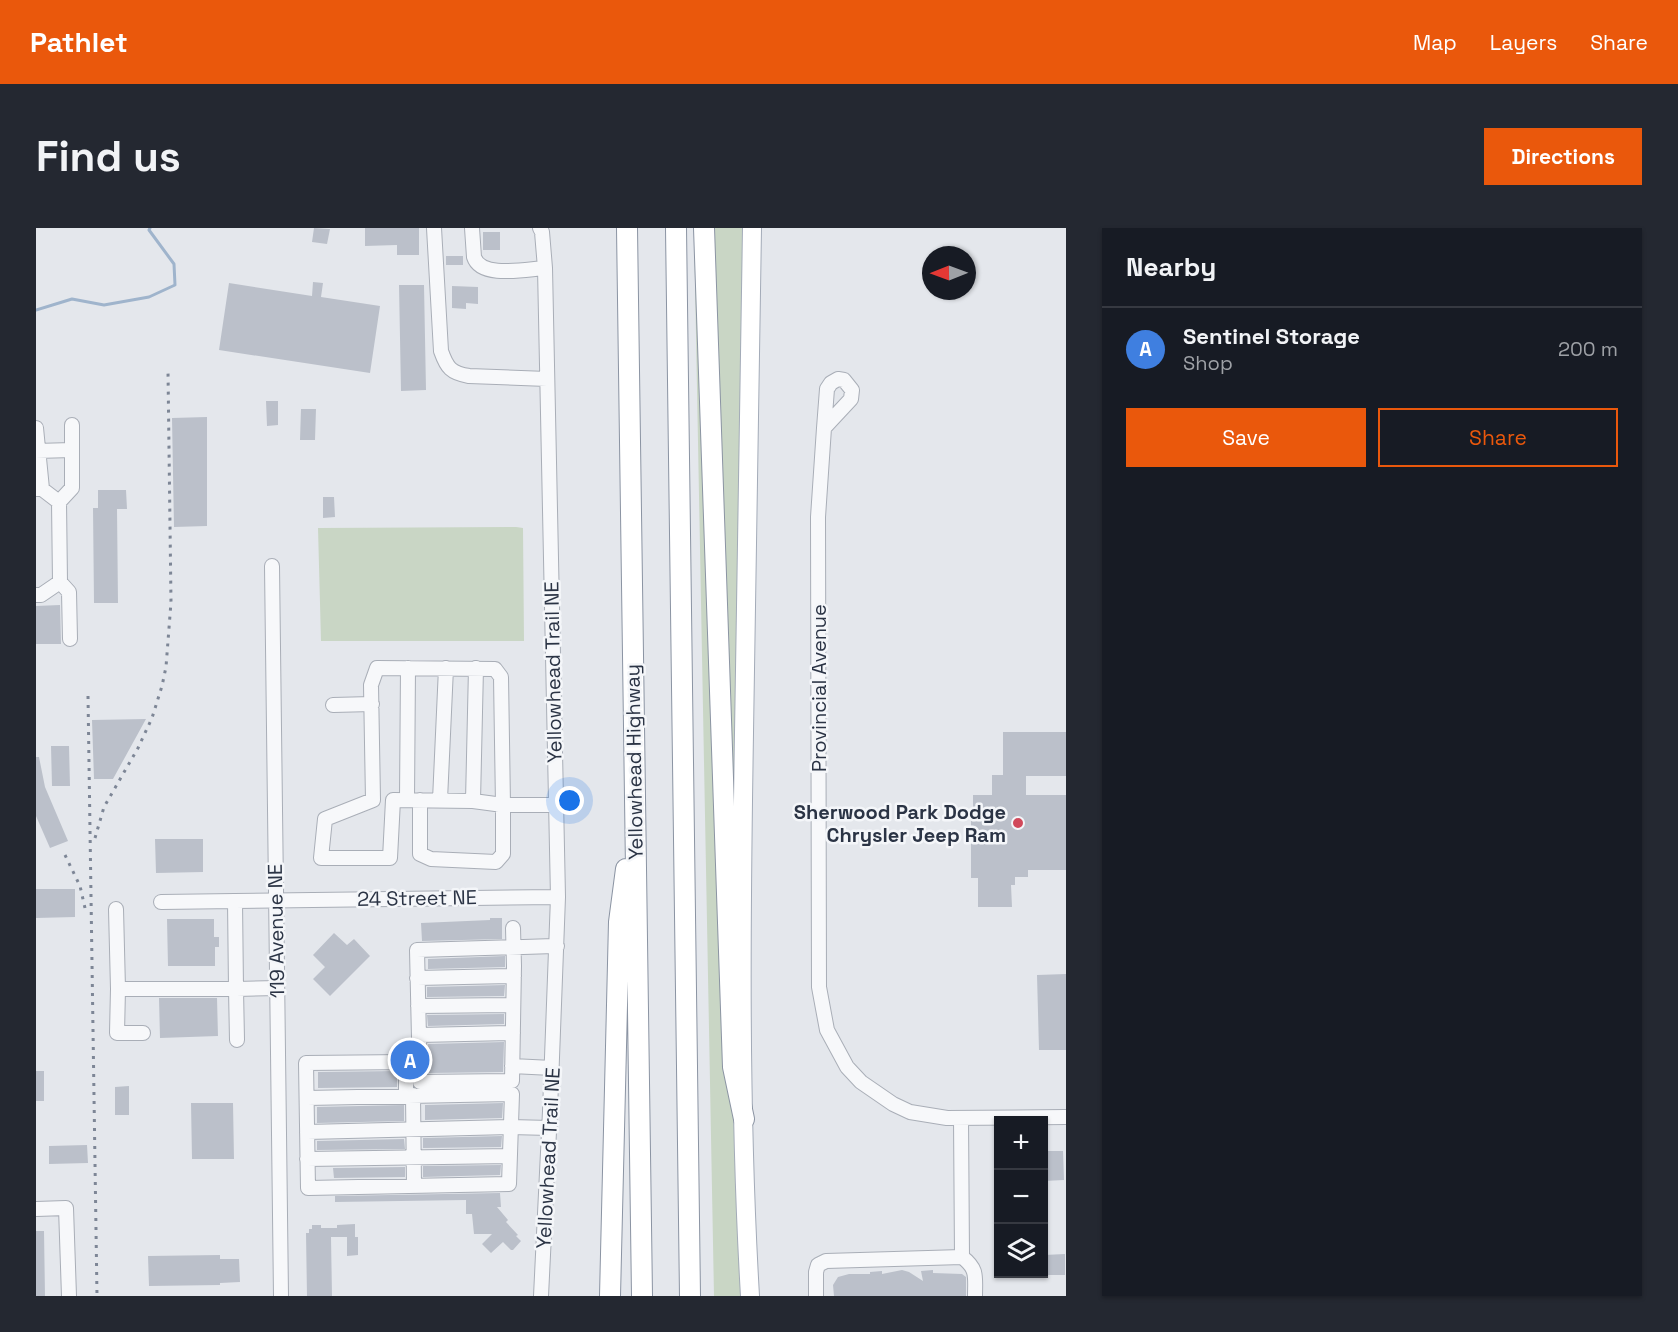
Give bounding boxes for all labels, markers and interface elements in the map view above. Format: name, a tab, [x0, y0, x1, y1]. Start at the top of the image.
text: Pathlet	[30, 24, 128, 60]
text: Map	[1413, 29, 1457, 56]
text: Layers	[1490, 29, 1557, 56]
text: Share	[1590, 29, 1648, 56]
button: Directions	[1484, 128, 1642, 185]
text: Find us	[36, 130, 181, 183]
north arrow	[922, 246, 976, 300]
text: Nearby	[1126, 250, 1216, 284]
text: Sentinel Storage	[1183, 322, 1360, 350]
text: A	[1139, 336, 1152, 362]
text: 200 m	[1558, 336, 1618, 362]
text: Shop	[1183, 350, 1233, 376]
button: Save	[1126, 408, 1366, 467]
button: Share	[1378, 408, 1618, 467]
street label: Yellowhead Trail NE	[538, 581, 568, 763]
street label: Provincial Avenue	[806, 604, 832, 772]
street label: Yellowhead Highway	[619, 664, 649, 860]
your location	[555, 786, 584, 815]
place label: Sherwood Park Dodge Chrysler Jeep Ram	[794, 799, 1006, 848]
marker: Sherwood Park Dodge Chrysler Jeep Ram	[1011, 816, 1025, 830]
street label: 119 Avenue NE	[262, 864, 290, 998]
street label: 24 Street NE	[357, 884, 477, 912]
pin: A	[390, 1038, 430, 1082]
street label: Yellowhead Trail NE	[530, 1067, 566, 1249]
map controls	[994, 1116, 1048, 1278]
button: +	[994, 1116, 1048, 1170]
button: −	[994, 1170, 1048, 1224]
button: layers	[994, 1224, 1048, 1278]

